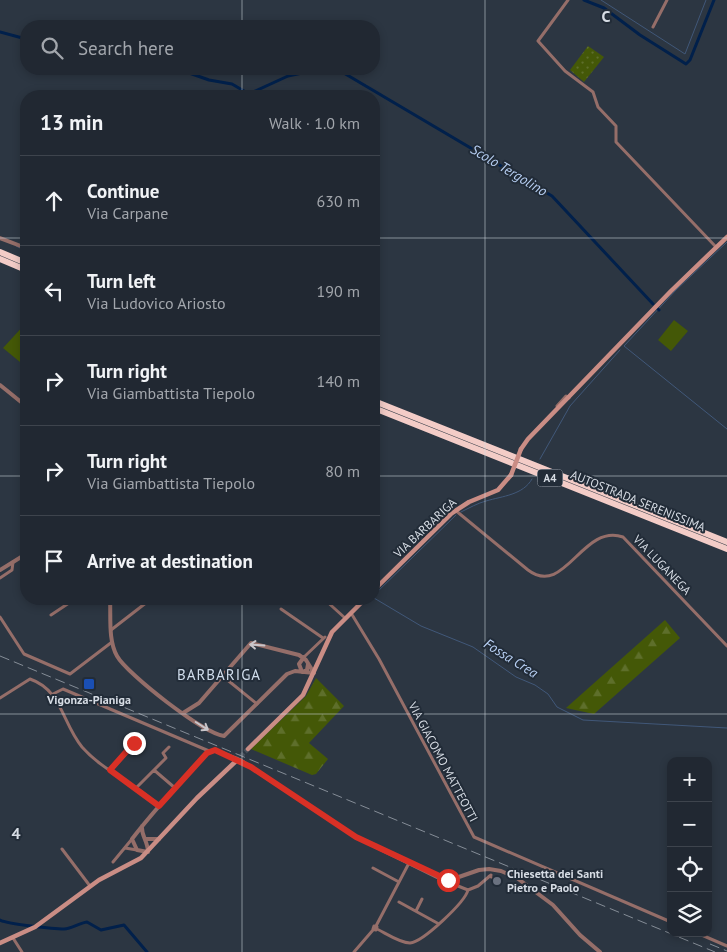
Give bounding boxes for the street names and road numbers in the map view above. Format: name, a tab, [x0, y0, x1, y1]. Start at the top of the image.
street label: AUTOSTRADA SERENISSIMA	[569, 467, 708, 534]
road number: A4	[538, 469, 562, 486]
street label: VIA BARBARIGA	[389, 495, 459, 561]
street label: VIA LUGANEGA	[629, 531, 695, 598]
street label: VIA GIACOMO MATTEOTTI	[405, 698, 481, 824]

